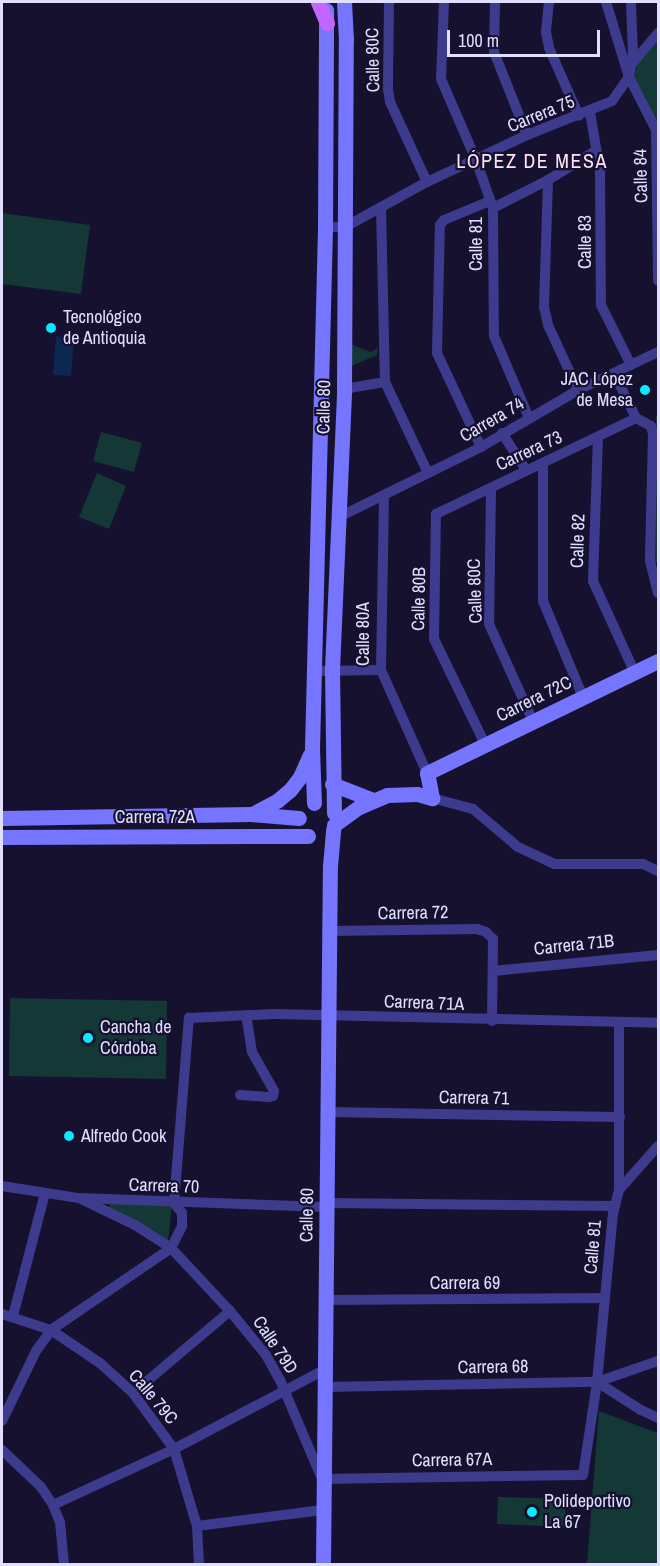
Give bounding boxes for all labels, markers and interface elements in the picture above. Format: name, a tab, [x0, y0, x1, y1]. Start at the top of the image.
scale bar	[450, 18, 603, 56]
street label: Calle 80C	[362, 27, 384, 93]
text: 100 m	[458, 28, 499, 53]
street label: Carrera 75	[504, 91, 578, 137]
district label: LÓPEZ DE MESA	[456, 148, 608, 172]
street label: Calle 84	[630, 149, 652, 203]
street label: Calle 83	[574, 215, 596, 269]
street label: Calle 81	[465, 217, 487, 271]
place label: Tecnológico de Antioquia	[63, 307, 147, 350]
marker: Tecnológico de Antioquia	[44, 321, 58, 335]
place label: JAC López de Mesa	[561, 369, 633, 412]
street label: Calle 80	[313, 380, 335, 434]
marker: JAC López de Mesa	[638, 383, 652, 397]
street label: Carrera 74	[456, 393, 528, 447]
street label: Carrera 73	[492, 426, 566, 476]
street label: Calle 82	[566, 514, 590, 568]
street label: Calle 80C	[463, 558, 487, 624]
street label: Calle 80B	[408, 567, 430, 631]
street label: Calle 80A	[352, 602, 374, 666]
street label: Carrera 72C	[493, 671, 575, 727]
street label: Carrera 72A	[115, 806, 195, 828]
street label: Carrera 72	[378, 902, 448, 924]
street label: Carrera 71B	[533, 930, 615, 960]
street label: Carrera 71A	[383, 991, 465, 1015]
place label: Cancha de Córdoba	[100, 1017, 171, 1060]
marker: Cancha de Córdoba	[81, 1031, 95, 1045]
street label: Carrera 71	[439, 1087, 509, 1109]
place label: Alfredo Cook	[81, 1125, 166, 1147]
marker: Alfredo Cook	[62, 1129, 76, 1143]
street label: Carrera 70	[128, 1174, 200, 1198]
street label: Calle 80	[296, 1188, 318, 1242]
street label: Calle 81	[580, 1219, 606, 1275]
street label: Carrera 69	[430, 1272, 500, 1294]
street label: Calle 79D	[248, 1312, 302, 1378]
street label: Carrera 68	[458, 1356, 528, 1378]
street label: Calle 79C	[124, 1365, 182, 1429]
street label: Carrera 67A	[412, 1449, 492, 1471]
place label: Polideportivo La 67	[544, 1491, 631, 1534]
marker: Polideportivo La 67	[525, 1505, 539, 1519]

